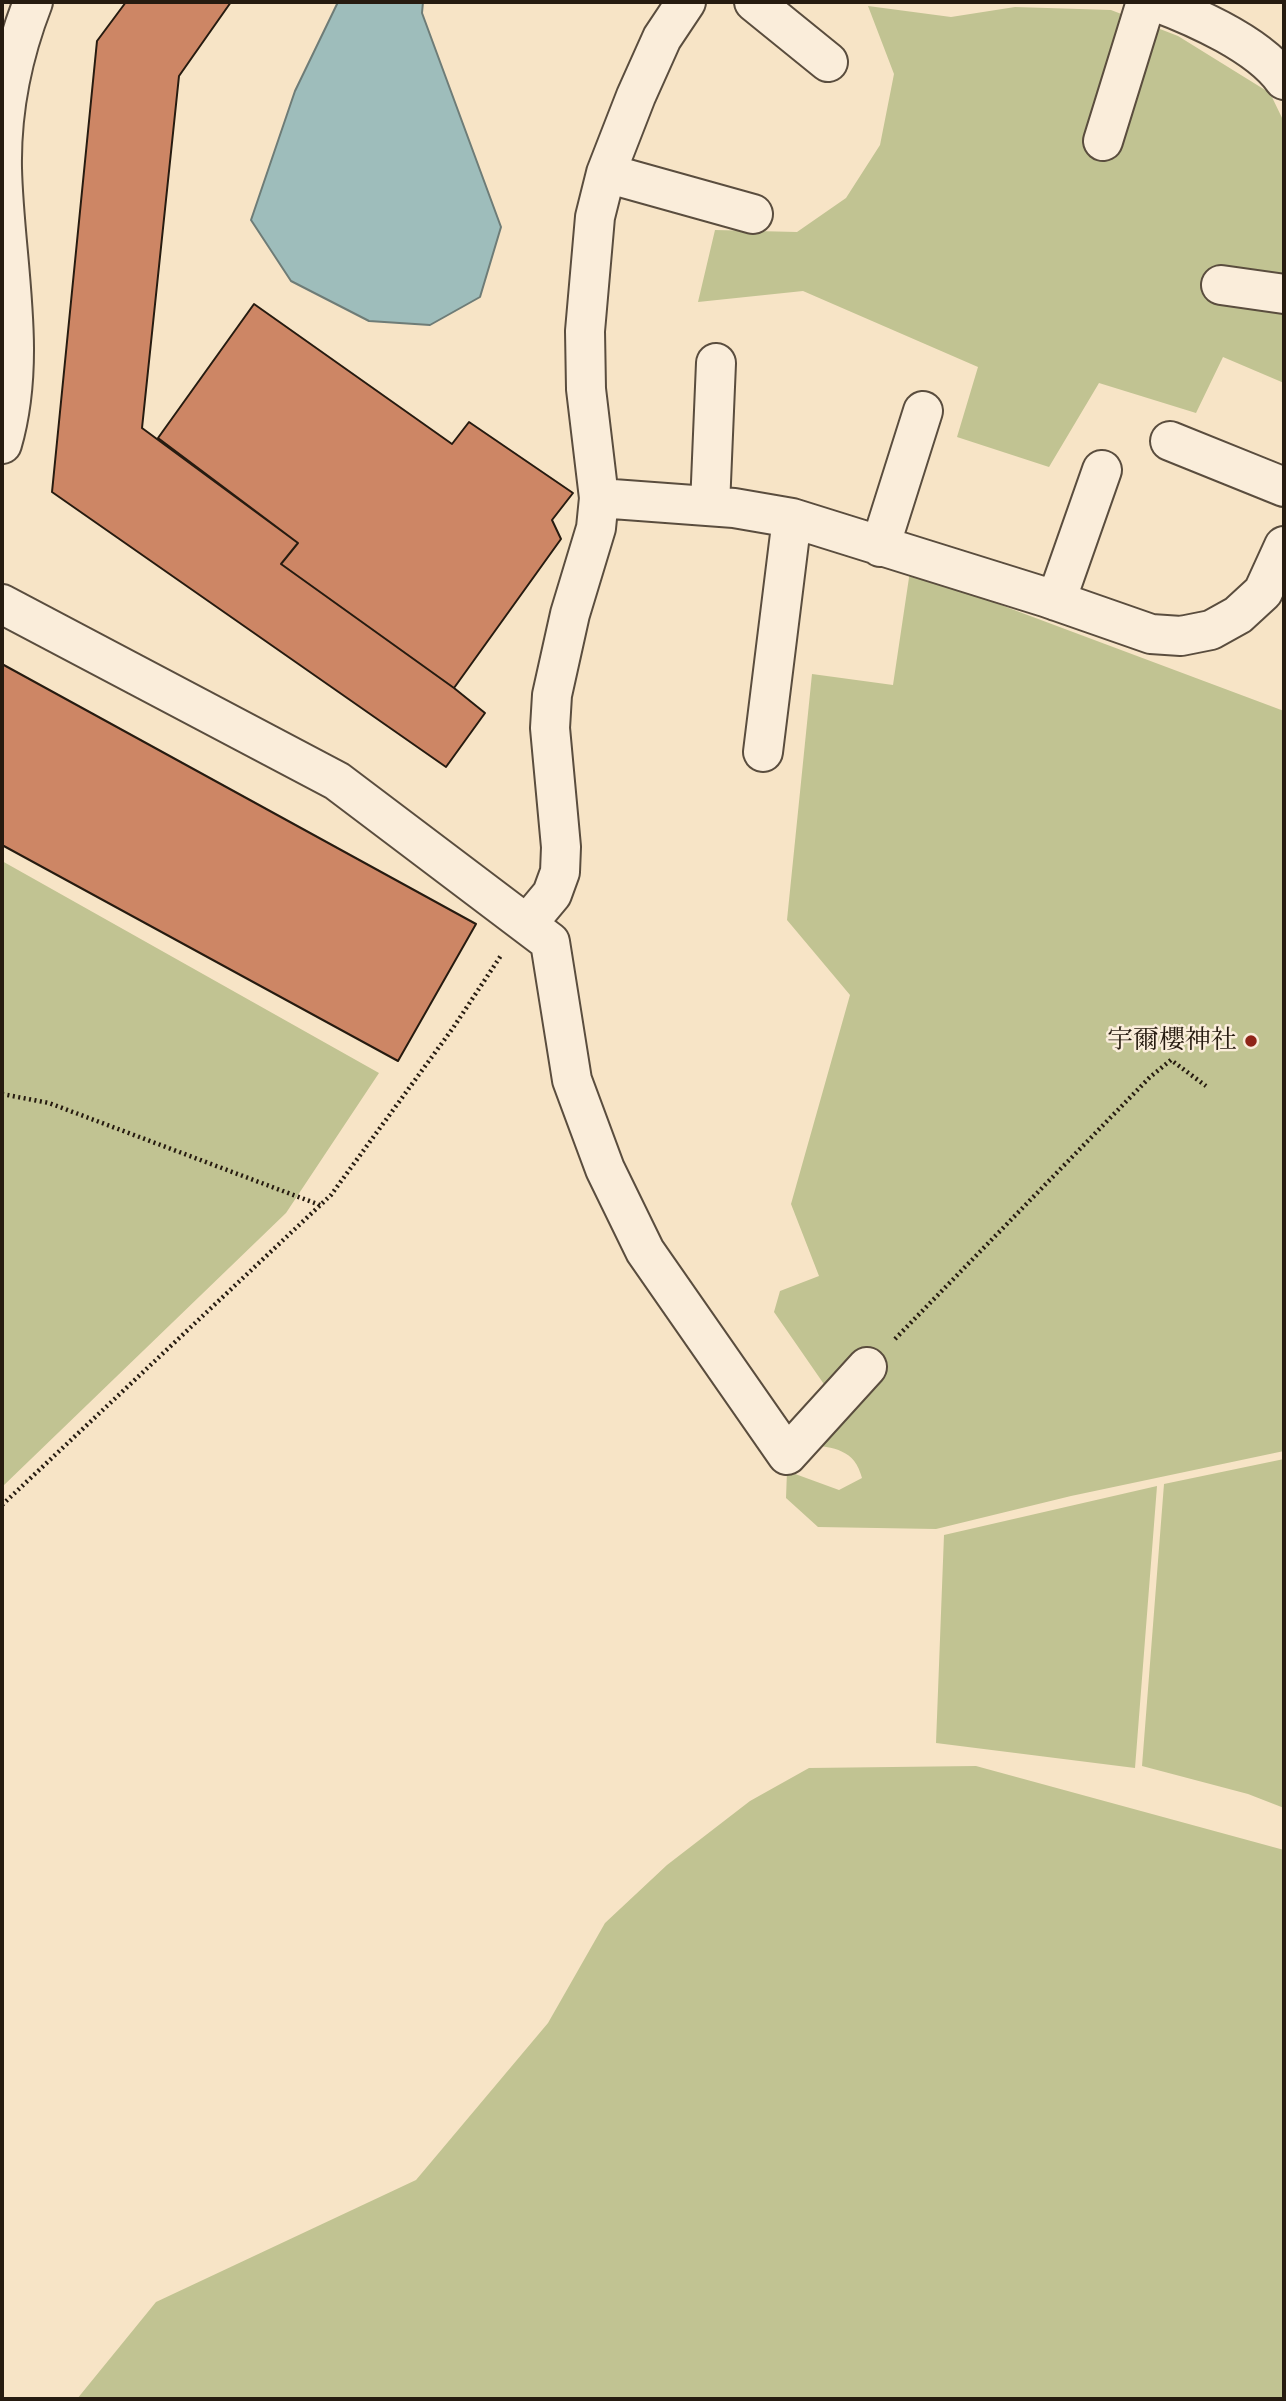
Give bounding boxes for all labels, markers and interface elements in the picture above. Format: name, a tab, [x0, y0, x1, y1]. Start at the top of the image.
place label: 宇爾櫻神社	[1107, 1025, 1237, 1057]
marker: 宇爾櫻神社	[1243, 1033, 1259, 1049]

